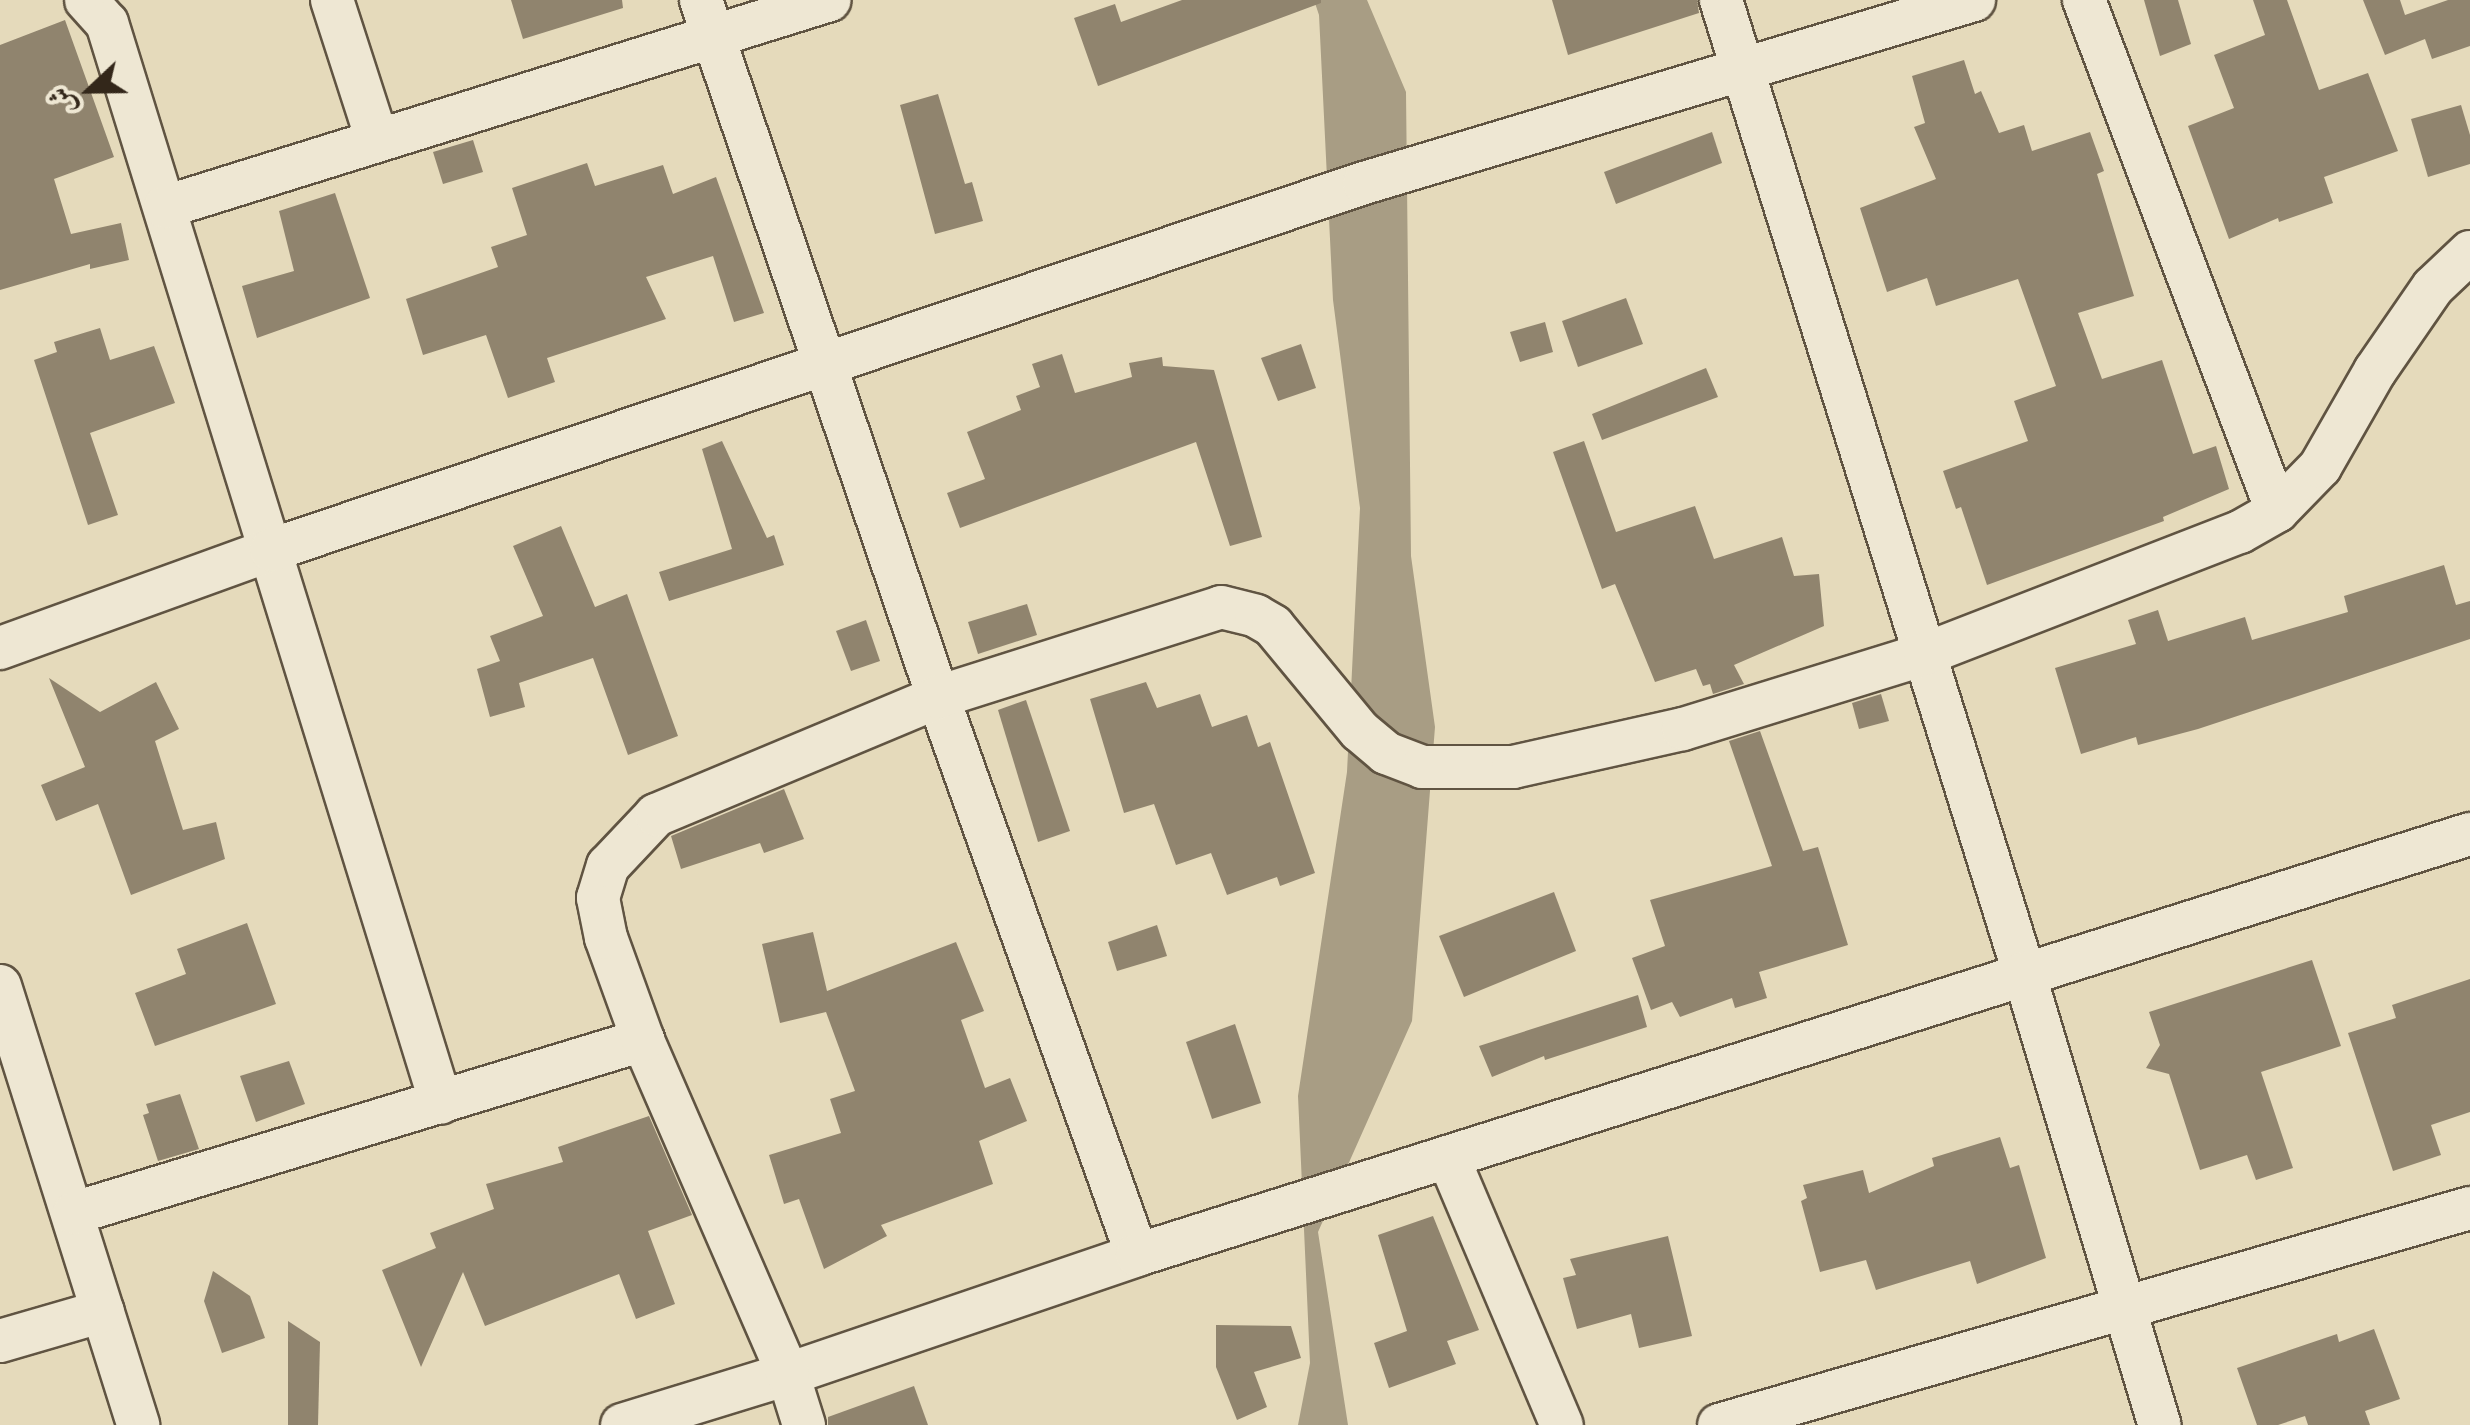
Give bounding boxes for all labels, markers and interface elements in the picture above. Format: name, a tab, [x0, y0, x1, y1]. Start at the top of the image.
north arrow	[40, 40, 140, 140]
text: ش	[39, 81, 85, 121]

